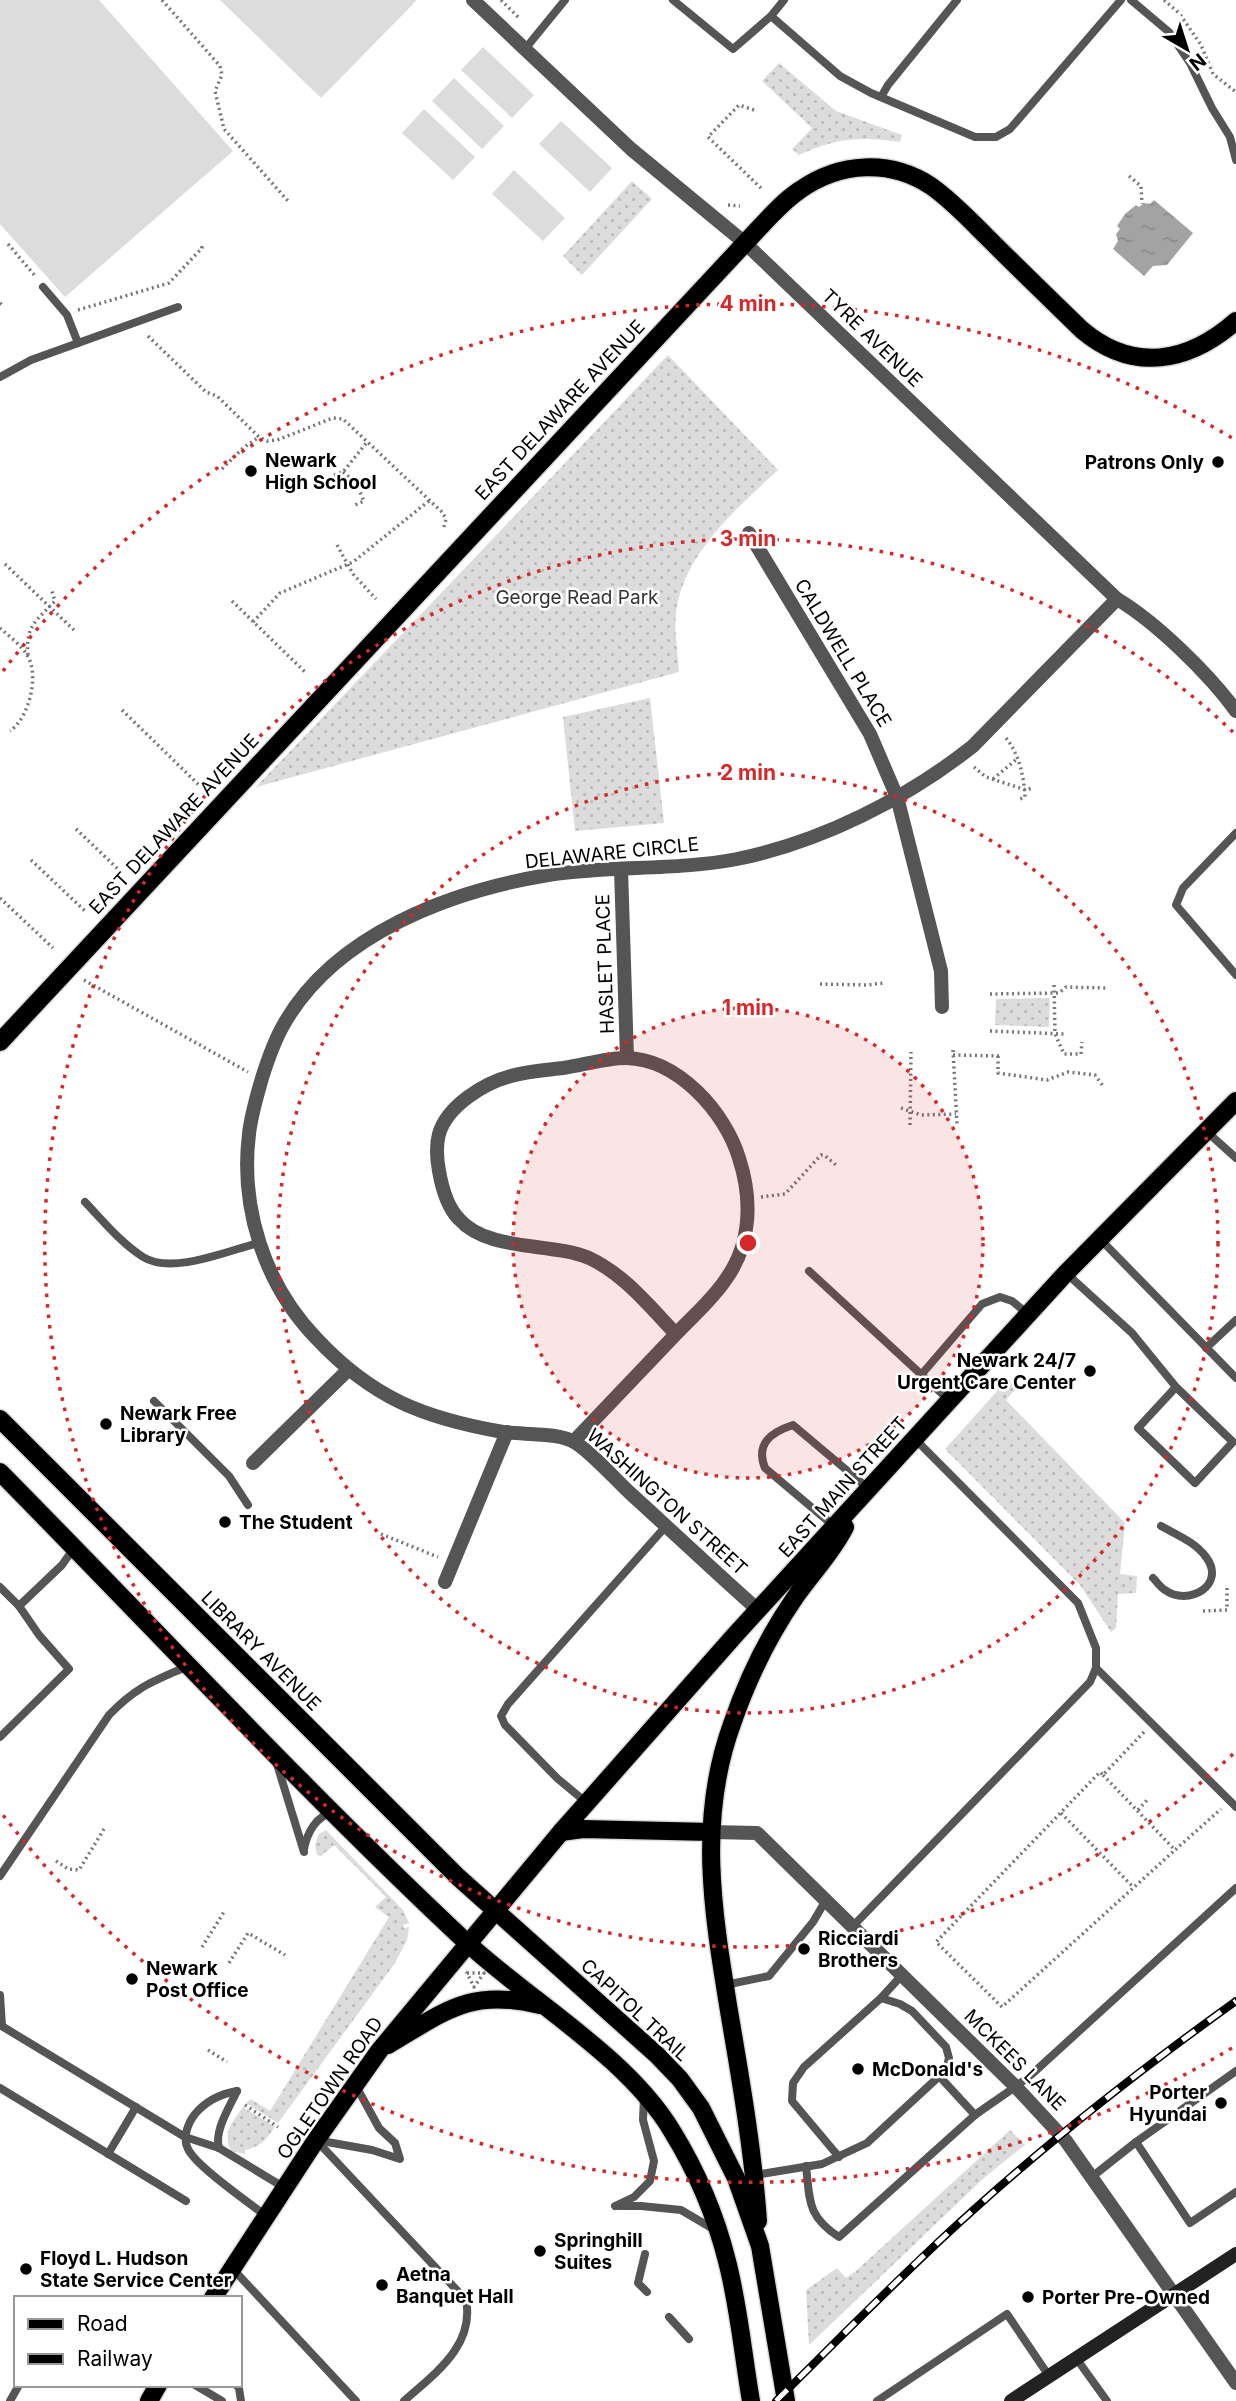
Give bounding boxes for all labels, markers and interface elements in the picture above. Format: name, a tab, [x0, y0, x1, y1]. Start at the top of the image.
north arrow	[1152, 14, 1222, 84]
text: N	[1185, 48, 1210, 75]
street label: TYRE AVENUE	[817, 284, 927, 392]
text: 4 min	[719, 291, 777, 316]
street label: EAST DELAWARE AVENUE	[470, 315, 650, 505]
place label: Newark High School	[265, 449, 377, 494]
place label: Patrons Only	[1085, 451, 1205, 474]
marker: Patrons Only	[1210, 454, 1226, 470]
marker: Newark High School	[243, 463, 259, 479]
text: 3 min	[720, 526, 776, 551]
street label: CALDWELL PLACE	[790, 575, 896, 731]
park label: George Read Park	[495, 586, 659, 609]
street label: EAST DELAWARE AVENUE	[84, 729, 264, 919]
text: 2 min	[720, 760, 776, 785]
street label: DELAWARE CIRCLE	[524, 832, 700, 874]
street label: HASLET PLACE	[591, 894, 619, 1034]
text: 1 min	[722, 995, 774, 1020]
centre of rings	[736, 1231, 760, 1255]
place label: Newark 24/7 Urgent Care Center	[897, 1349, 1076, 1394]
marker: Newark 24/7 Urgent Care Center	[1082, 1363, 1098, 1379]
place label: Newark Free Library	[120, 1402, 237, 1447]
street label: EAST MAIN STREET	[774, 1412, 912, 1562]
marker: Newark Free Library	[98, 1416, 114, 1432]
street label: WASHINGTON STREET	[582, 1424, 752, 1580]
place label: The Student	[239, 1511, 353, 1534]
marker: The Student	[217, 1514, 233, 1530]
street label: LIBRARY AVENUE	[196, 1586, 326, 1716]
place label: Ricciardi Brothers	[818, 1927, 899, 1972]
marker: Ricciardi Brothers	[796, 1941, 812, 1957]
street label: CAPITOL TRAIL	[576, 1954, 694, 2066]
place label: Newark Post Office	[146, 1957, 249, 2002]
marker: Newark Post Office	[124, 1971, 140, 1987]
street label: MCKEES LANE	[960, 2005, 1070, 2115]
street label: OGLETOWN ROAD	[272, 2012, 388, 2164]
place label: McDonald's	[872, 2058, 983, 2081]
marker: McDonald's	[850, 2061, 866, 2077]
place label: Porter Hyundai	[1129, 2081, 1207, 2126]
marker: Porter Hyundai	[1213, 2095, 1229, 2111]
place label: Springhill Suites	[554, 2229, 643, 2274]
marker: Springhill Suites	[532, 2243, 548, 2259]
place label: Floyd L. Hudson State Service Center	[40, 2247, 232, 2292]
marker: Floyd L. Hudson State Service Center	[18, 2261, 34, 2277]
place label: Aetna Banquet Hall	[396, 2263, 514, 2308]
marker: Aetna Banquet Hall	[374, 2277, 390, 2293]
place label: Porter Pre-Owned	[1042, 2286, 1210, 2309]
marker: Porter Pre-Owned	[1020, 2289, 1036, 2305]
legend	[14, 2296, 242, 2387]
text: Road	[77, 2311, 128, 2336]
text: Railway	[77, 2346, 153, 2371]

